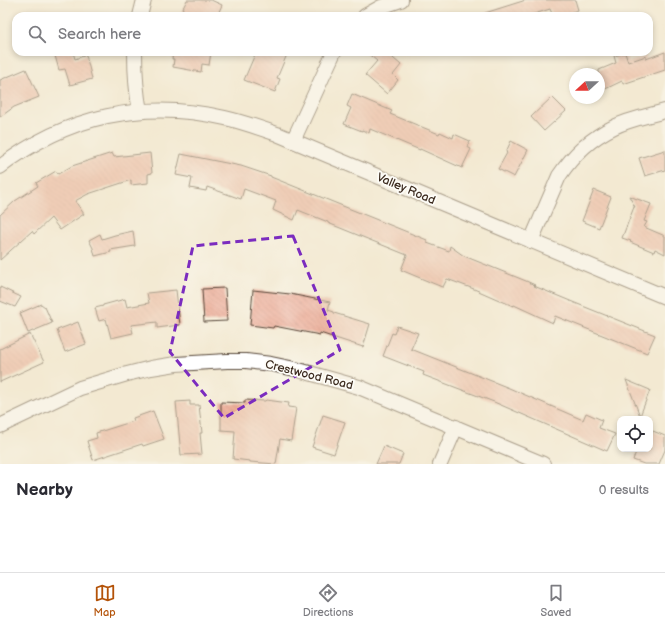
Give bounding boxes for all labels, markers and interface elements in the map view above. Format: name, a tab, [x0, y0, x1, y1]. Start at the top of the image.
search box	[12, 12, 653, 56]
icon: search	[26, 23, 48, 45]
text: Search here	[58, 25, 141, 44]
north arrow	[569, 68, 605, 104]
street label: Valley Road	[374, 170, 438, 208]
street label: Crestwood Road	[263, 357, 355, 393]
map controls	[617, 416, 653, 452]
button: locate	[617, 416, 653, 452]
text: Nearby	[16, 480, 73, 500]
text: 0 results	[599, 482, 649, 498]
tab: Map	[94, 582, 116, 619]
tab: Directions	[303, 582, 353, 619]
tab: Saved	[541, 582, 571, 619]

